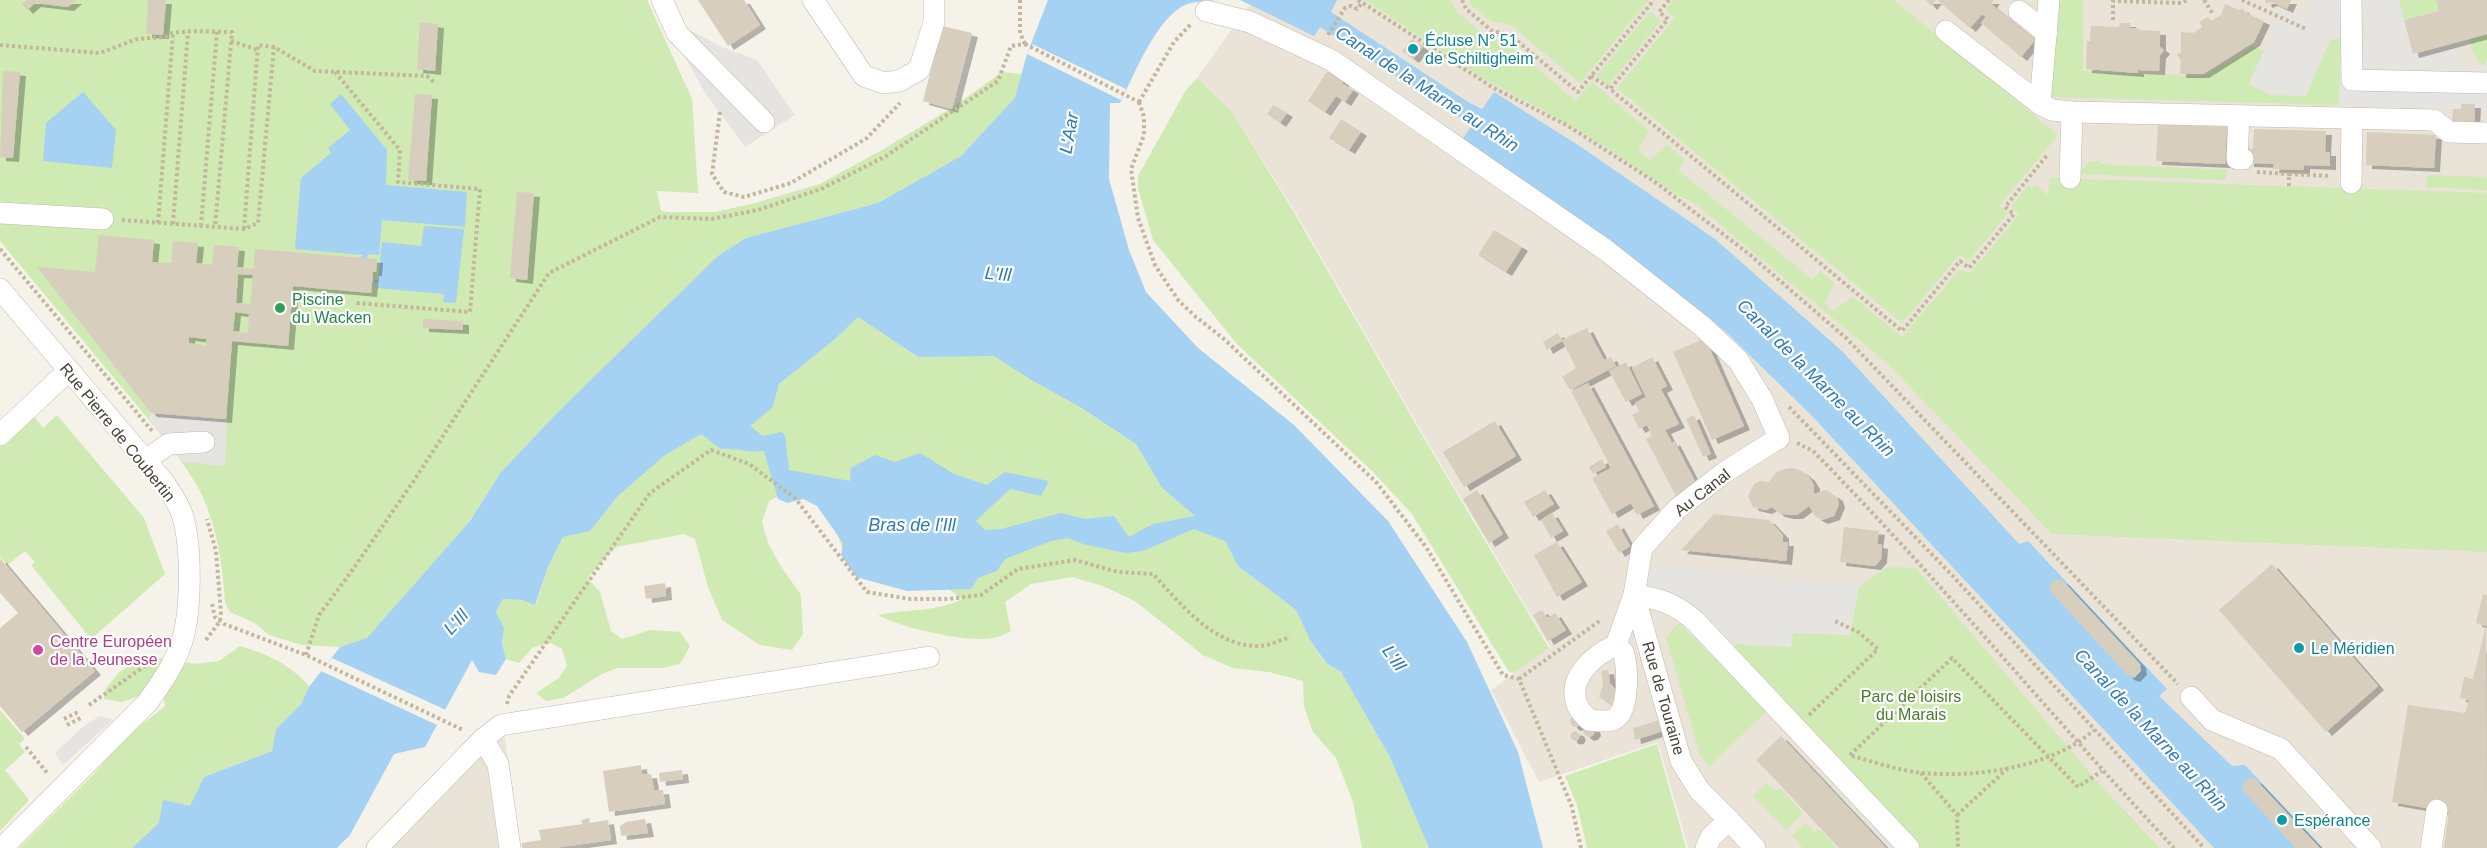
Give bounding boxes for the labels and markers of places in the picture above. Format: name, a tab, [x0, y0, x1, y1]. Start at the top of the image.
place label: Écluse N° 51 de Schiltigheim	[1425, 31, 1534, 67]
marker: Écluse N° 51 de Schiltigheim	[1406, 42, 1420, 56]
place label: Piscine du Wacken	[292, 291, 371, 326]
marker: Piscine du Wacken	[273, 301, 287, 315]
place label: Centre Européen de la Jeunesse	[50, 633, 172, 668]
place label: Le Méridien	[2311, 640, 2395, 657]
marker: Le Méridien	[2292, 641, 2306, 655]
marker: Centre Européen de la Jeunesse	[31, 643, 45, 657]
place label: Espérance	[2294, 812, 2371, 829]
marker: Espérance	[2275, 813, 2289, 827]

